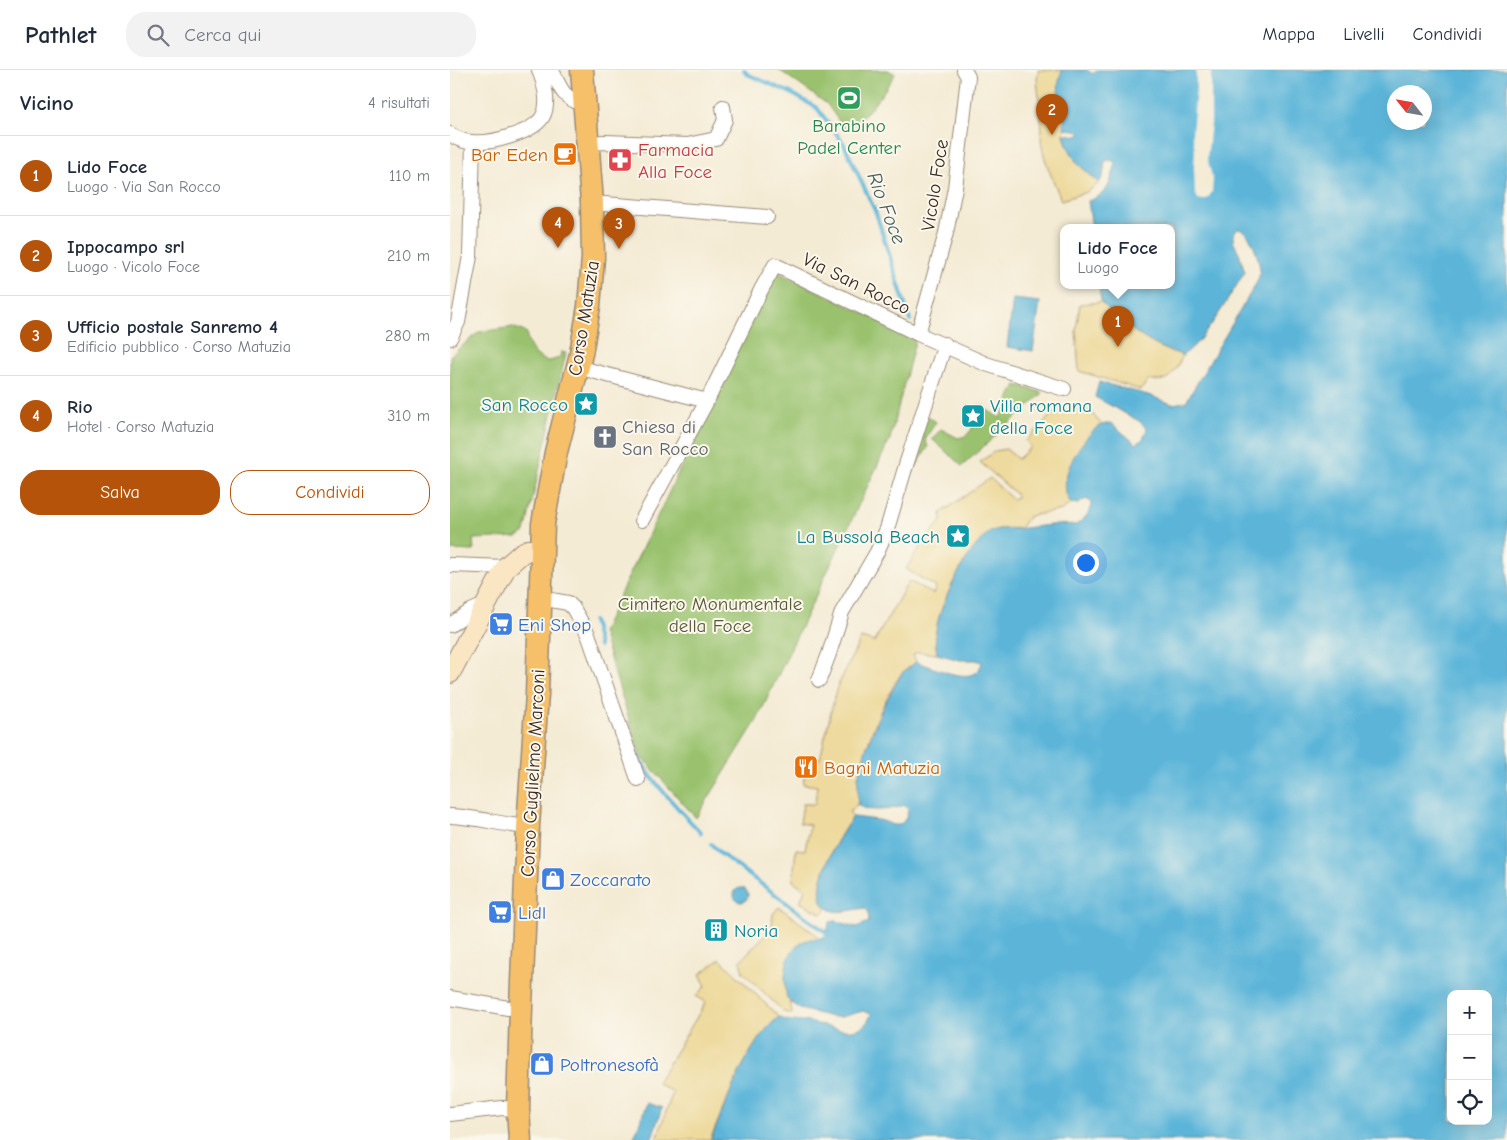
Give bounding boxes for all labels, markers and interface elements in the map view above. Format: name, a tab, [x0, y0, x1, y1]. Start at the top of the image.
search box	[126, 12, 476, 57]
text: Pathlet	[25, 21, 96, 49]
icon: search	[144, 21, 172, 49]
text: Cerca qui	[184, 24, 262, 46]
text: Mappa	[1263, 24, 1315, 45]
text: Livelli	[1343, 24, 1385, 45]
text: Condividi	[1413, 24, 1482, 45]
sports icon: Barabino Padel Center	[836, 85, 862, 111]
north arrow	[1387, 85, 1432, 130]
text: Vicino	[20, 91, 74, 115]
text: 4 risultati	[368, 94, 430, 112]
pin: 2	[1036, 94, 1068, 135]
place label: Barabino Padel Center	[797, 115, 901, 159]
street label: Vicolo Foce	[917, 138, 953, 233]
place label: Farmacia Alla Foce	[638, 139, 714, 183]
cafe icon: Bar Eden	[552, 141, 578, 167]
place label: Bar Eden	[471, 144, 548, 166]
pharmacy icon: Farmacia Alla Foce	[607, 147, 633, 173]
text: Lido Foce	[67, 156, 147, 178]
text: 1	[33, 167, 39, 185]
text: 110 m	[389, 167, 430, 185]
water label: Rio Foce	[862, 169, 911, 248]
text: Luogo · Via San Rocco	[67, 178, 221, 196]
pin: 4	[542, 207, 574, 248]
pin: 3	[603, 208, 635, 249]
popup	[1060, 224, 1175, 289]
text: Ippocampo srl	[67, 236, 185, 258]
text: Lido Foce	[1078, 237, 1158, 259]
text: 2	[32, 247, 40, 265]
text: 210 m	[387, 247, 430, 265]
street label: Via San Rocco	[799, 248, 914, 319]
text: Luogo · Vicolo Foce	[67, 258, 200, 276]
street label: Corso Matuzia	[564, 259, 604, 378]
text: Luogo	[1078, 259, 1119, 277]
pin: 1	[1102, 306, 1134, 347]
text: Ufficio postale Sanremo 4	[67, 316, 278, 338]
text: 3	[32, 327, 40, 345]
text: 280 m	[385, 327, 430, 345]
text: Edificio pubblico · Corso Matuzia	[67, 338, 291, 356]
place icon: San Rocco	[573, 391, 599, 417]
place label: San Rocco	[481, 394, 568, 416]
place label: Villa romana della Foce	[990, 395, 1092, 439]
text: Rio	[67, 396, 93, 418]
place icon: Villa romana della Foce	[960, 403, 986, 429]
text: 4	[32, 407, 40, 425]
text: 310 m	[387, 407, 430, 425]
place label: Chiesa di San Rocco	[622, 416, 709, 460]
text: Hotel · Corso Matuzia	[67, 418, 214, 436]
church icon: Chiesa di San Rocco	[592, 424, 618, 450]
button: Salva	[20, 470, 220, 515]
button: Condividi	[230, 470, 430, 515]
place icon: La Bussola Beach	[945, 523, 971, 549]
place label: La Bussola Beach	[797, 526, 940, 548]
your location	[1073, 550, 1099, 576]
park label: Cimitero Monumentale della Foce	[618, 593, 802, 637]
supermarket icon: Eni Shop	[488, 611, 514, 637]
place label: Eni Shop	[518, 614, 591, 636]
street label: Corso Guglielmo Marconi	[517, 669, 549, 877]
restaurant icon: Bagni Matuzia	[793, 754, 819, 780]
place label: Bagni Matuzia	[824, 757, 940, 779]
shop icon: Zoccarato	[540, 866, 566, 892]
place label: Zoccarato	[570, 869, 651, 891]
supermarket icon: Lidl	[487, 899, 513, 925]
place label: Lidl	[518, 902, 546, 924]
building icon: Noria	[703, 917, 729, 943]
place label: Noria	[734, 920, 778, 942]
map controls	[1447, 990, 1492, 1125]
button: +	[1447, 990, 1492, 1035]
button: −	[1447, 1035, 1492, 1080]
shop icon: Poltronesofà	[529, 1051, 555, 1077]
place label: Poltronesofà	[560, 1054, 659, 1076]
button: locate	[1447, 1080, 1492, 1125]

